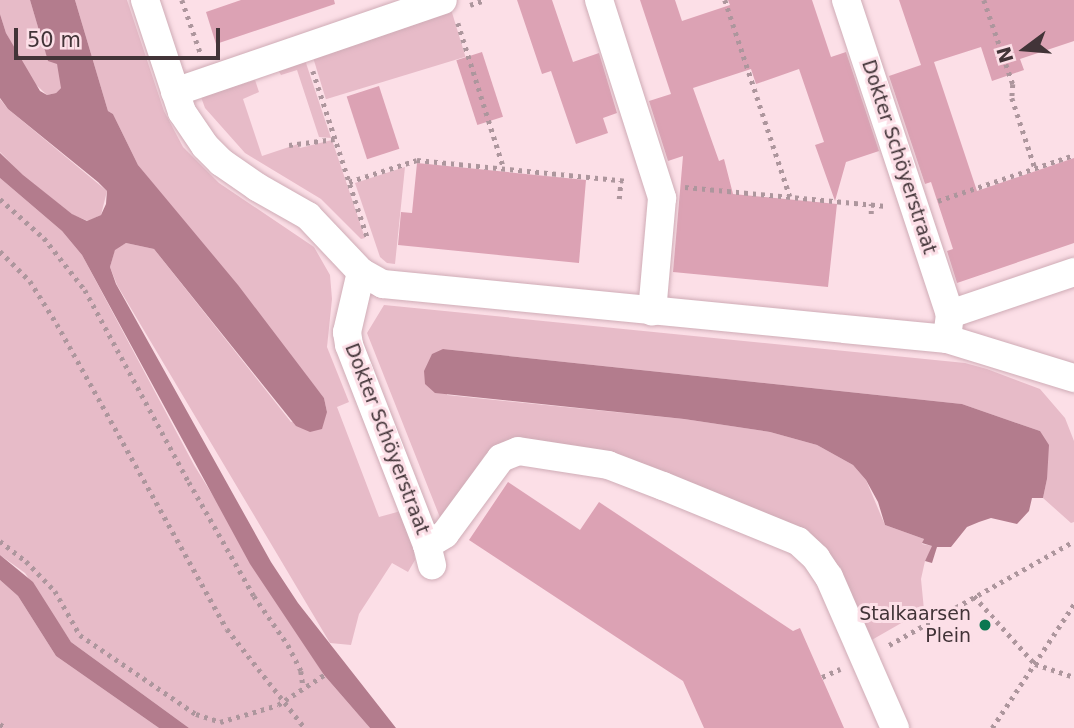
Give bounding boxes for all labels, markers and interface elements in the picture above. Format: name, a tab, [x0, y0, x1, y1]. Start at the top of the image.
scale bar	[18, 14, 224, 58]
north arrow	[990, 14, 1060, 84]
text: 50 m	[27, 28, 81, 52]
text: N	[992, 44, 1018, 65]
street label: Dokter Schöyerstraat	[857, 57, 941, 257]
street label: Dokter Schöyerstraat	[340, 340, 434, 538]
place label: Stalkaarsen Plein	[859, 603, 971, 647]
marker: Stalkaarsen Plein	[977, 617, 993, 633]

